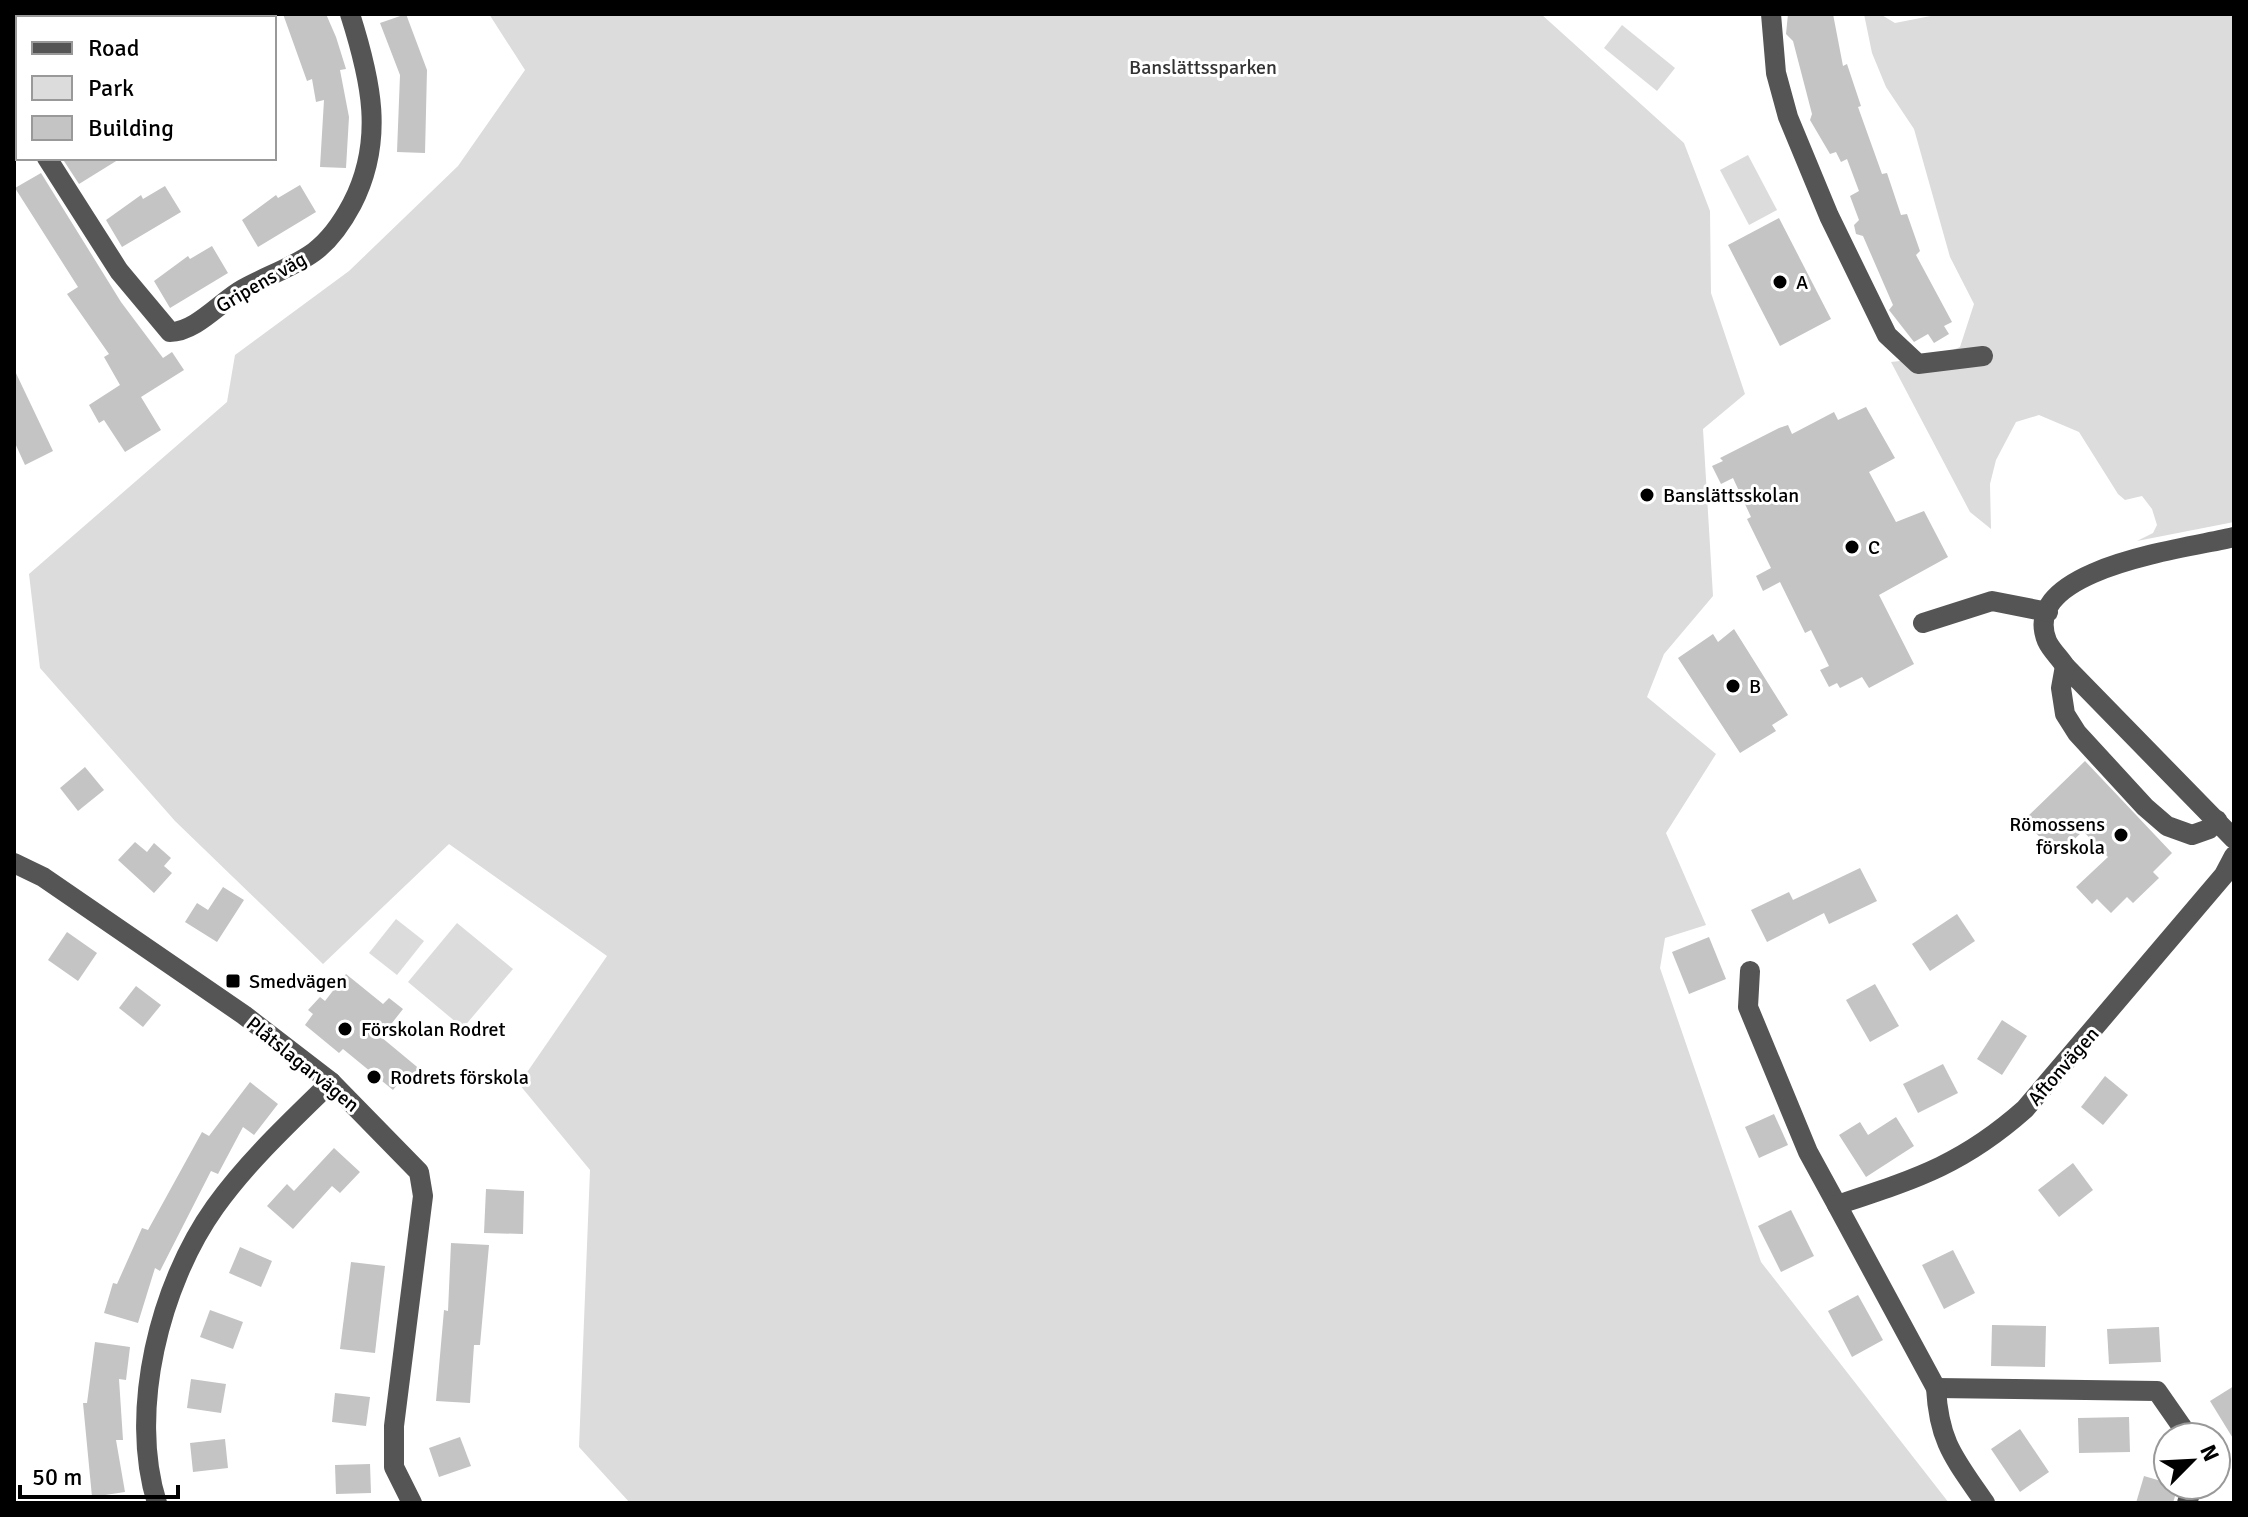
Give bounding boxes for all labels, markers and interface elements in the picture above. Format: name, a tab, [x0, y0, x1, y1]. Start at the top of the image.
legend	[16, 16, 276, 160]
text: Road	[88, 33, 139, 63]
park label: Banslättssparken	[1129, 55, 1277, 80]
text: Park	[88, 73, 134, 103]
text: Building	[88, 113, 174, 143]
street label: Gripens väg	[212, 247, 311, 318]
place label: A	[1796, 270, 1808, 295]
marker: A	[1771, 273, 1789, 291]
place label: Banslättsskolan	[1663, 483, 1799, 508]
marker: Banslättsskolan	[1638, 486, 1656, 504]
place label: C	[1868, 535, 1880, 560]
marker: C	[1843, 538, 1861, 556]
place label: B	[1749, 674, 1761, 699]
marker: B	[1724, 677, 1742, 695]
place label: Römossens förskola	[2009, 812, 2105, 860]
marker: Römossens förskola	[2112, 826, 2130, 844]
place label: Smedvägen	[249, 969, 347, 994]
marker: Smedvägen	[224, 972, 242, 990]
street label: Plåtslagarvägen	[241, 1011, 364, 1118]
place label: Förskolan Rodret	[361, 1017, 506, 1042]
marker: Förskolan Rodret	[336, 1020, 354, 1038]
street label: Aftonvägen	[2022, 1022, 2104, 1111]
place label: Rodrets förskola	[390, 1065, 529, 1090]
marker: Rodrets förskola	[365, 1068, 383, 1086]
north arrow	[2152, 1421, 2232, 1501]
text: N	[2194, 1441, 2225, 1466]
scale bar	[20, 1449, 178, 1499]
text: 50 m	[32, 1462, 82, 1492]

